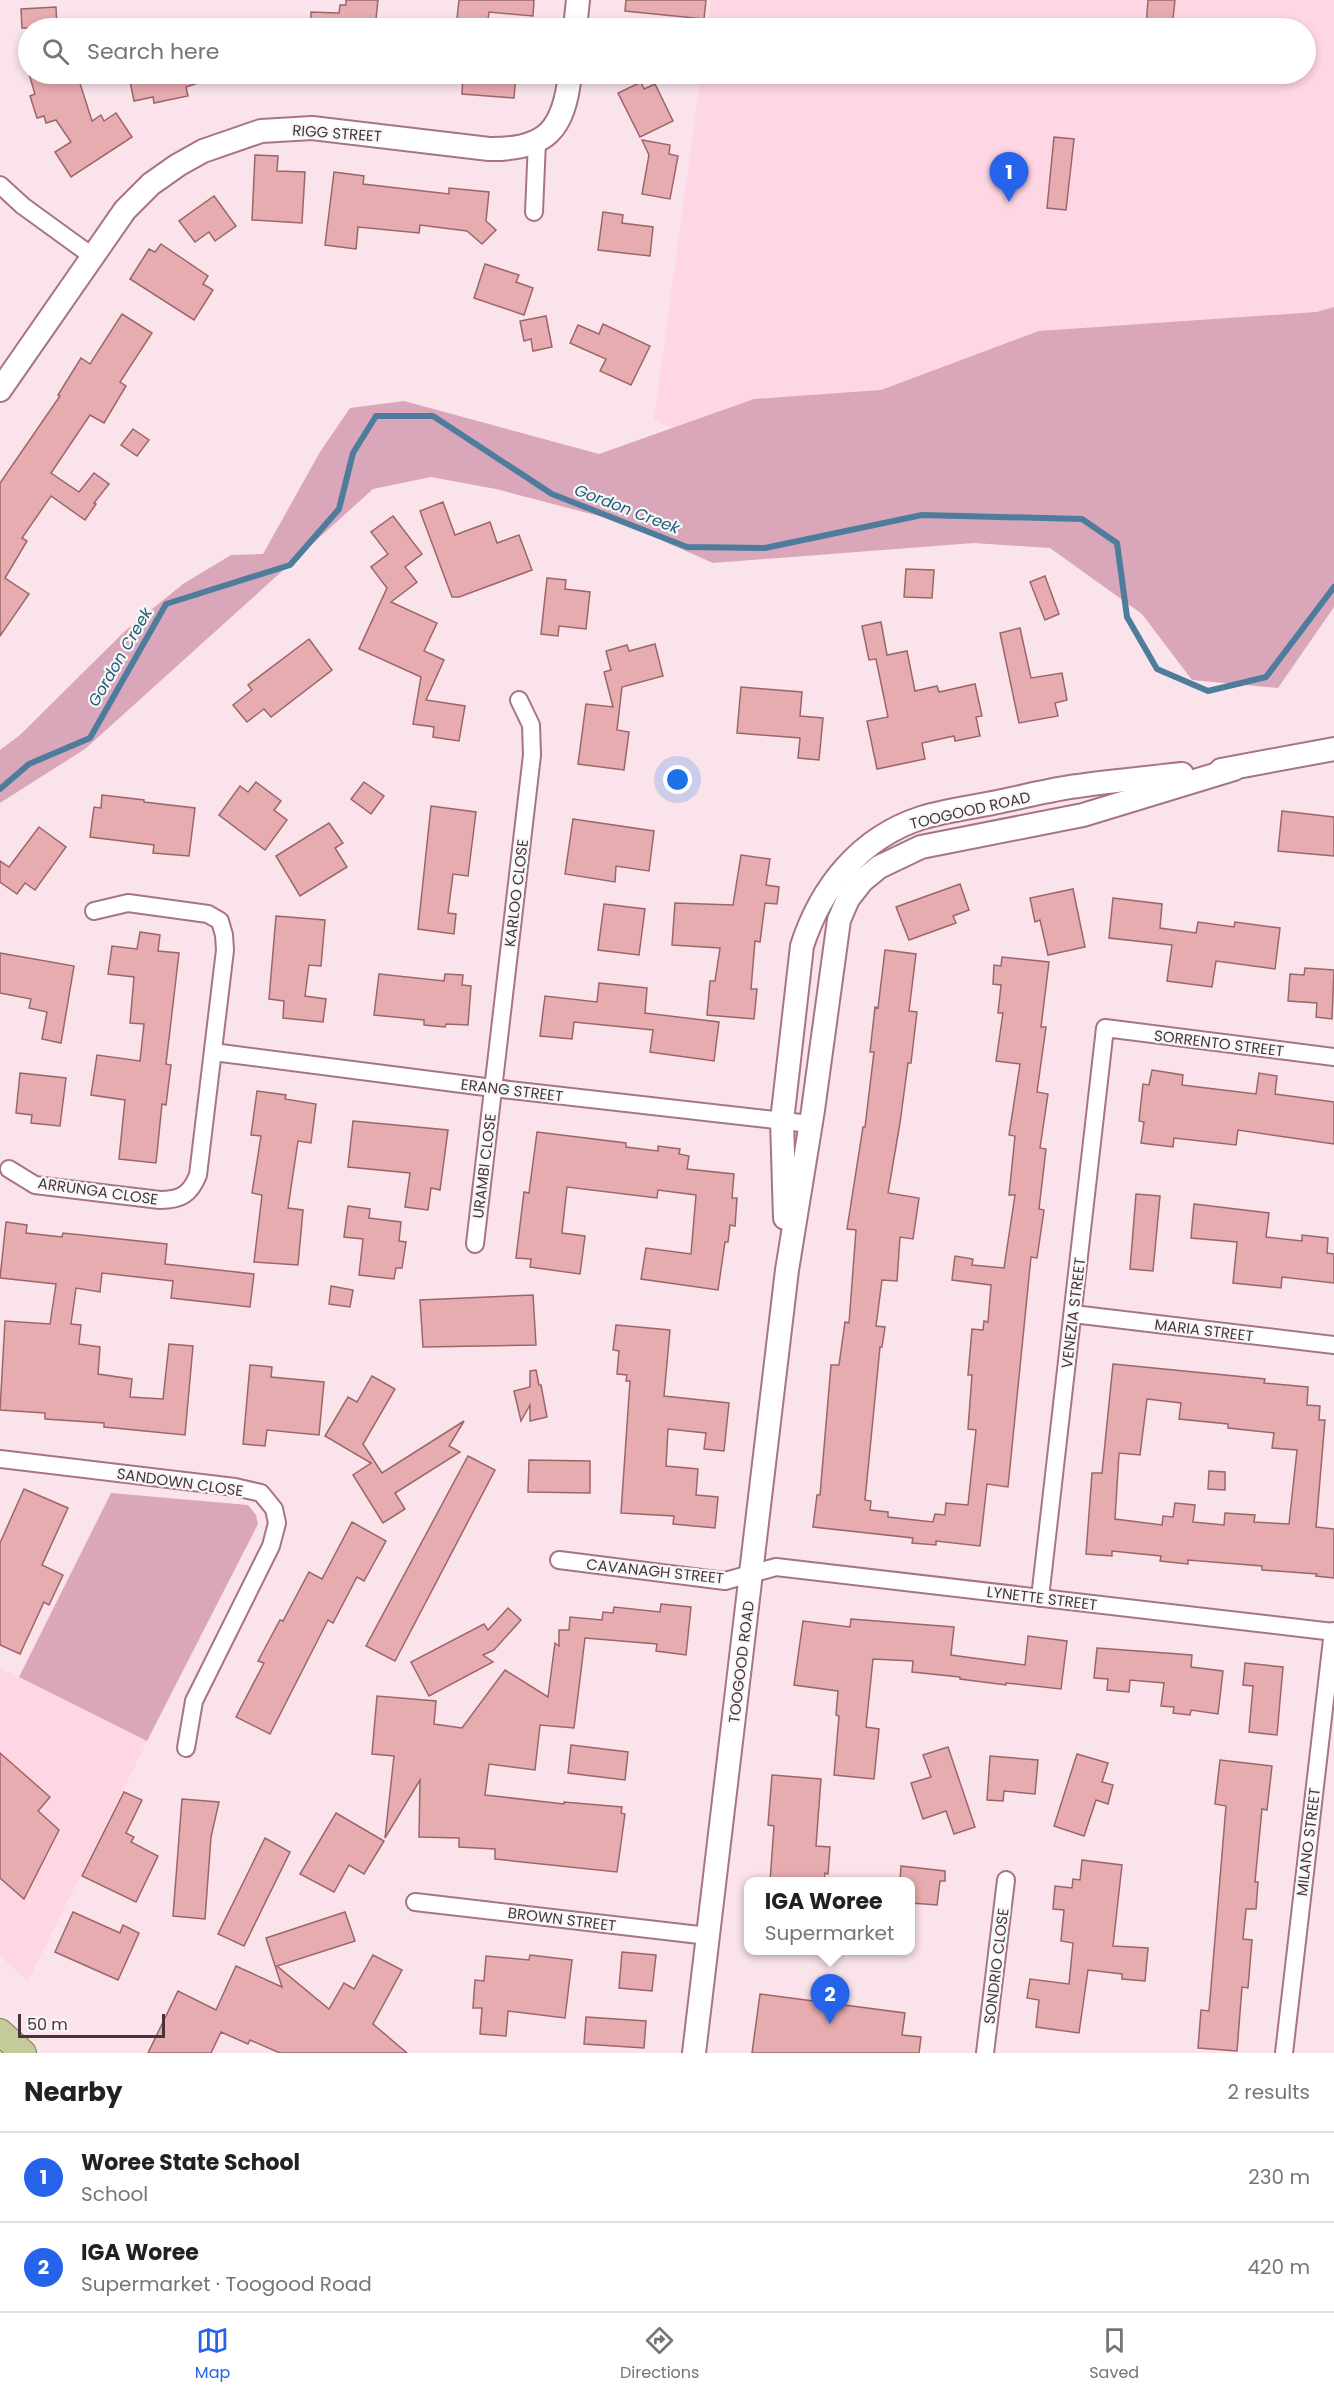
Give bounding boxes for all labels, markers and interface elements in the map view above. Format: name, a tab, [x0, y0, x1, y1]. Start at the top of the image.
search box	[18, 18, 1316, 84]
icon: search	[39, 35, 72, 68]
text: Search here	[87, 36, 220, 67]
street label: RIGG STREET	[292, 119, 382, 147]
pin: 1	[990, 152, 1028, 202]
water label: Gordon Creek	[571, 478, 684, 540]
water label: Gordon Creek	[82, 602, 158, 711]
your location	[663, 765, 692, 794]
street label: TOOGOOD ROAD	[908, 786, 1032, 834]
street label: KARLOO CLOSE	[499, 838, 533, 948]
street label: SORRENTO STREET	[1153, 1025, 1285, 1061]
street label: ERANG STREET	[460, 1073, 564, 1107]
street label: URAMBI CLOSE	[467, 1112, 501, 1220]
street label: ARRUNGA CLOSE	[37, 1172, 159, 1210]
street label: VENEZIA STREET	[1056, 1256, 1090, 1370]
street label: MARIA STREET	[1153, 1314, 1255, 1346]
street label: SANDOWN CLOSE	[115, 1463, 245, 1501]
street label: CAVANAGH STREET	[585, 1553, 725, 1589]
street label: LYNETTE STREET	[986, 1581, 1098, 1615]
street label: TOOGOOD ROAD	[723, 1600, 759, 1724]
street label: MILANO STREET	[1291, 1787, 1325, 1897]
popup	[744, 1877, 915, 1955]
text: IGA Woree	[765, 1886, 883, 1917]
street label: BROWN STREET	[507, 1902, 617, 1936]
street label: SONDRIO CLOSE	[978, 1907, 1014, 2025]
text: Supermarket	[765, 1919, 894, 1947]
pin: 2	[810, 1974, 850, 2024]
scale bar	[18, 2011, 165, 2038]
text: 50 m	[27, 2013, 68, 2036]
text: Nearby	[24, 2074, 122, 2110]
text: 2 results	[1227, 2078, 1310, 2106]
text: Woree State School	[81, 2147, 300, 2178]
text: 1	[40, 2163, 47, 2191]
text: 230 m	[1248, 2163, 1310, 2191]
text: School	[81, 2180, 148, 2208]
text: IGA Woree	[81, 2237, 199, 2268]
text: 2	[38, 2253, 49, 2281]
text: 420 m	[1247, 2253, 1310, 2281]
text: Supermarket · Toogood Road	[81, 2270, 372, 2298]
tab: Map	[195, 2324, 230, 2385]
tab: Directions	[620, 2324, 699, 2385]
tab: Saved	[1089, 2324, 1139, 2385]

